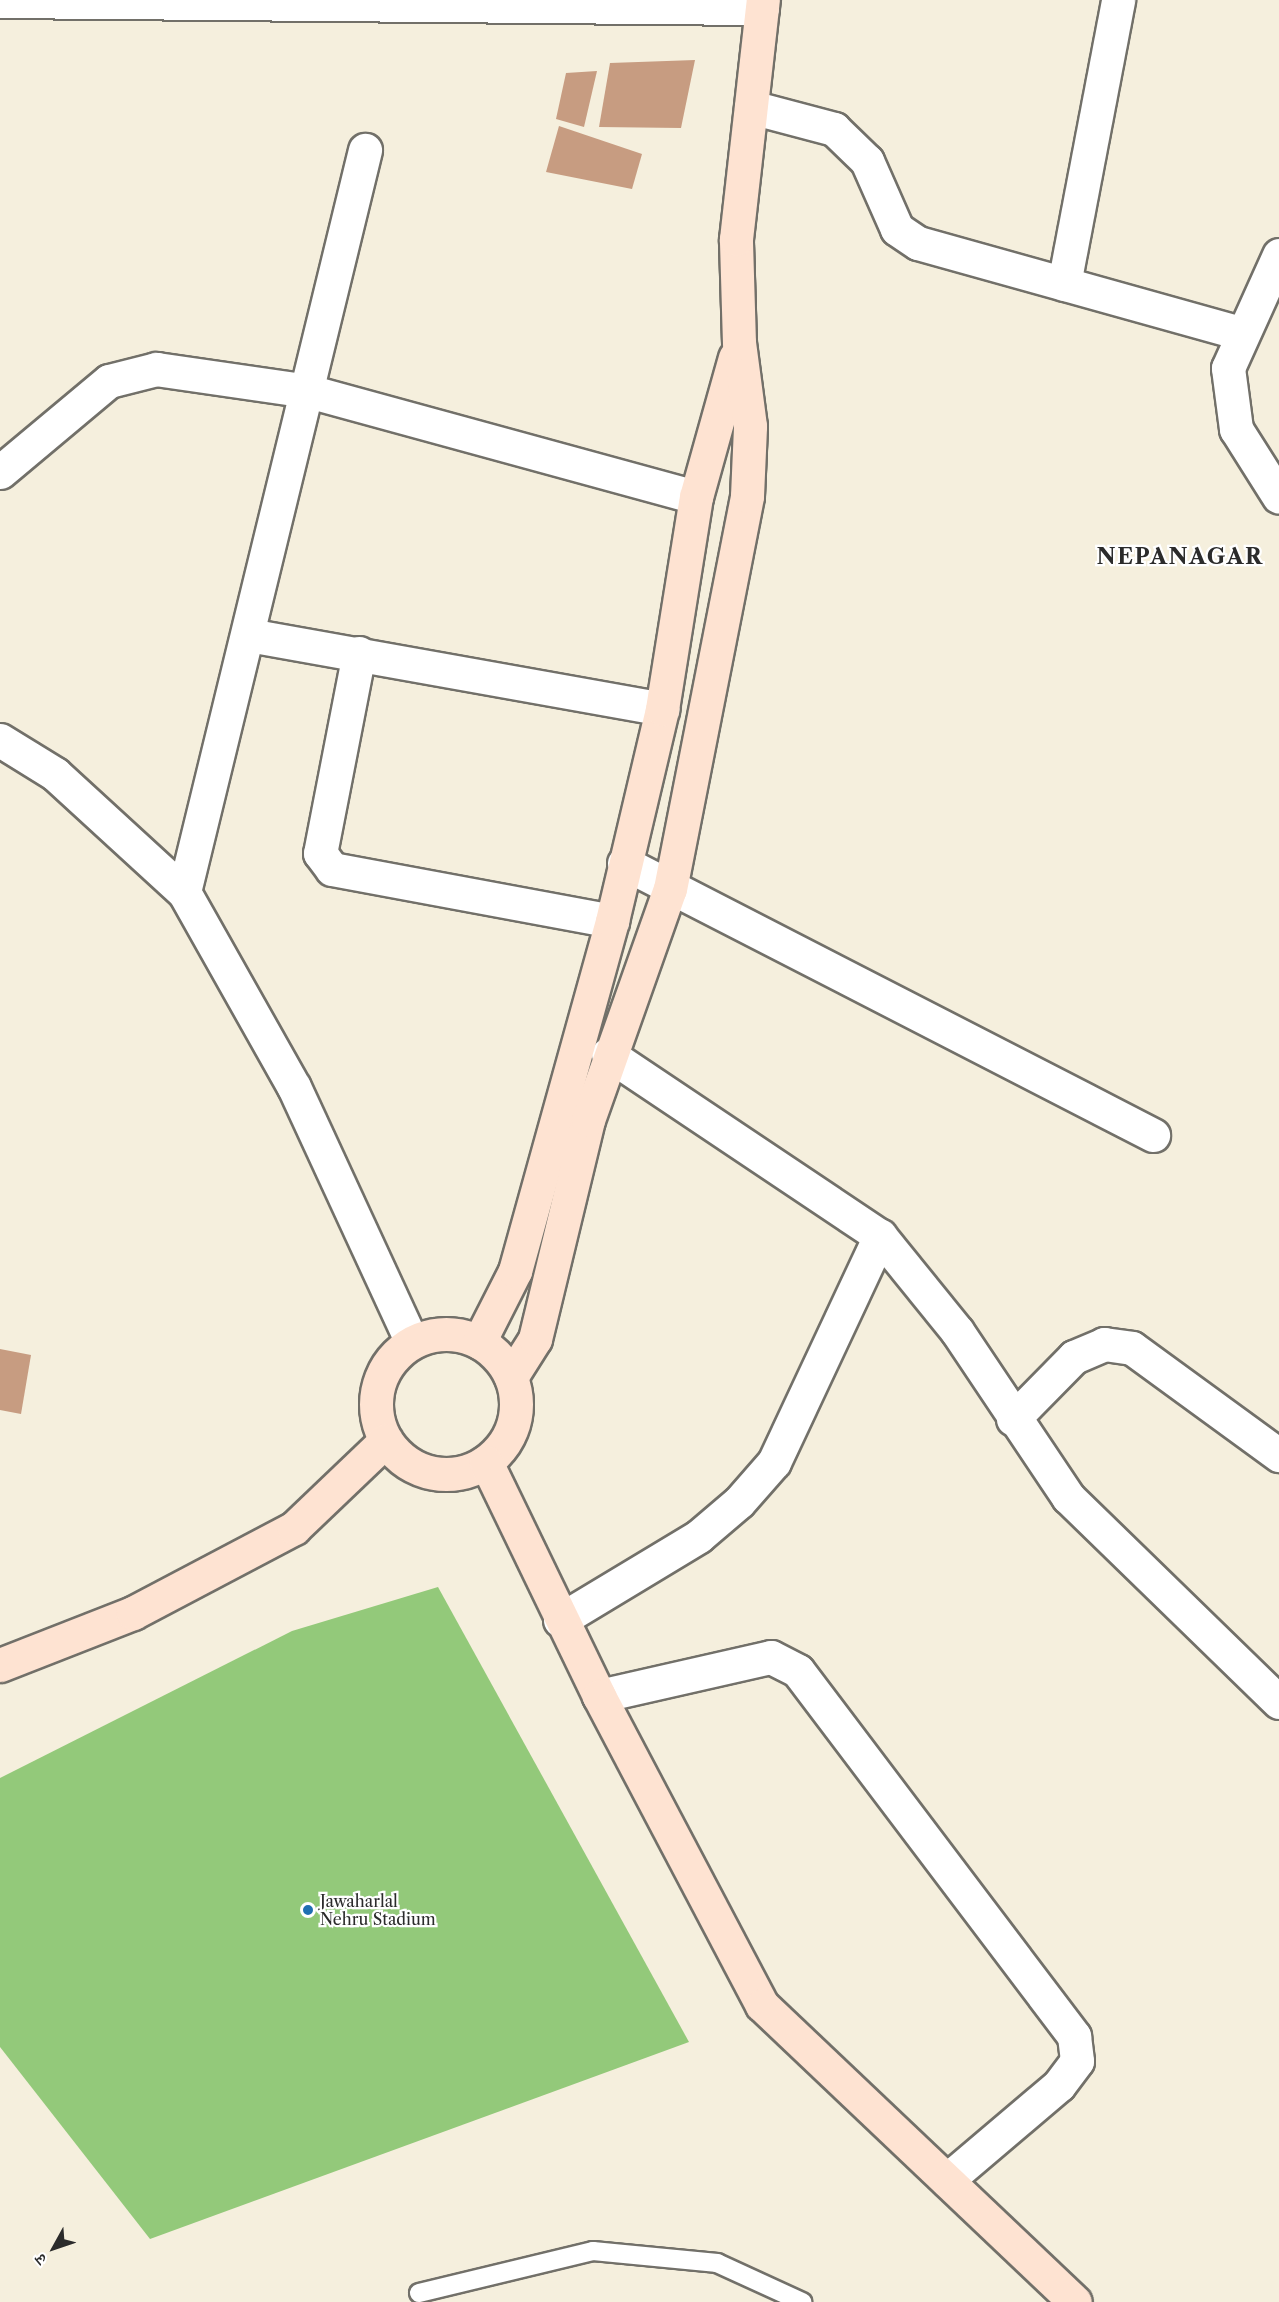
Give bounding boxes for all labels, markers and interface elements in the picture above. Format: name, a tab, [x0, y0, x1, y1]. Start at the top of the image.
district label: NEPANAGAR	[1097, 544, 1263, 570]
place label: Jawaharlal Nehru Stadium	[320, 1891, 436, 1929]
marker: Jawaharlal Nehru Stadium	[301, 1903, 315, 1917]
north arrow	[24, 2218, 84, 2278]
text: उ	[30, 2250, 50, 2269]

